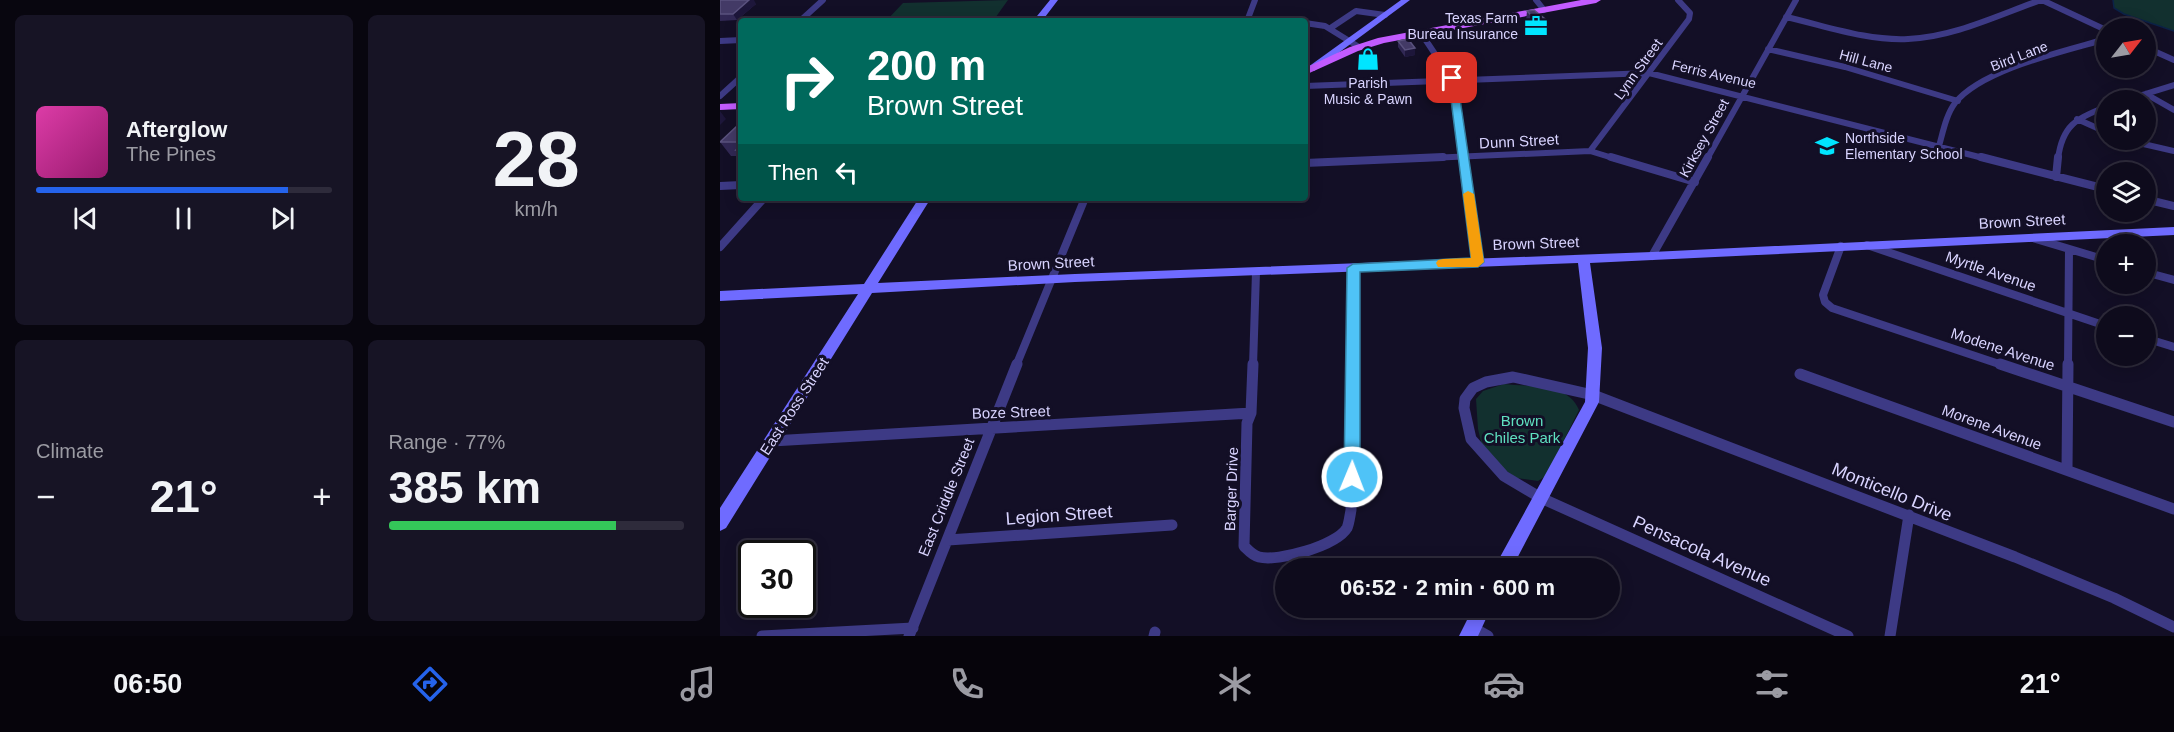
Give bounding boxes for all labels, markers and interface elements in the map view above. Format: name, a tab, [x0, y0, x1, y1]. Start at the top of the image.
place label: Texas Farm Bureau Insurance	[1407, 10, 1518, 42]
office icon: Texas Farm Bureau Insurance	[1523, 13, 1549, 39]
north arrow	[2096, 18, 2156, 78]
map controls	[2096, 18, 2156, 366]
street label: Lynn Street	[1611, 35, 1665, 102]
street label: Bird Lane	[1988, 38, 2050, 74]
icon: right	[768, 42, 846, 120]
text: 200 m	[867, 42, 986, 89]
shop icon: Parish Music & Pawn	[1355, 46, 1381, 72]
street label: Hill Lane	[1838, 46, 1895, 76]
pin	[1426, 52, 1477, 103]
street label: Ferris Avenue	[1670, 57, 1758, 92]
icon: arrive	[1435, 61, 1468, 94]
place label: Parish Music & Pawn	[1324, 75, 1412, 107]
button: sound	[2096, 90, 2156, 150]
text: Brown Street	[867, 91, 1023, 121]
street label: Kirksey Street	[1676, 96, 1732, 180]
text: 28	[493, 115, 580, 203]
text: Afterglow	[126, 117, 227, 142]
street label: Dunn Street	[1479, 130, 1560, 152]
place label: Northside Elementary School	[1845, 130, 1963, 162]
school or university icon: Northside Elementary School	[1814, 133, 1840, 159]
text: The Pines	[126, 143, 216, 165]
icon: left	[830, 156, 863, 189]
text: Then	[768, 160, 818, 185]
button: layers	[2096, 162, 2156, 222]
text: km/h	[515, 198, 558, 220]
icon: previous	[69, 202, 102, 235]
icon: pause	[167, 202, 200, 235]
icon: next	[266, 202, 299, 235]
street label: Brown Street	[1978, 210, 2067, 232]
street label: Brown Street	[1492, 233, 1580, 253]
button: +	[2096, 234, 2156, 294]
street label: Myrtle Avenue	[1943, 248, 2039, 294]
street label: Brown Street	[1007, 252, 1096, 274]
button: −	[2096, 306, 2156, 366]
street label: Modene Avenue	[1949, 324, 2057, 374]
street label: East Ross Street	[756, 353, 832, 458]
street label: Morene Avenue	[1940, 401, 2044, 453]
street label: Boze Street	[972, 402, 1051, 422]
park label: Brown Chiles Park	[1484, 412, 1561, 446]
text: Range · 77%	[389, 431, 505, 453]
street label: East Criddle Street	[915, 435, 978, 559]
text: Climate	[36, 440, 104, 462]
position arrow	[1320, 445, 1384, 509]
street label: Barger Drive	[1221, 447, 1241, 531]
street label: Monticello Drive	[1829, 459, 1955, 525]
text: 385 km	[389, 462, 541, 513]
text: 21°	[150, 471, 218, 522]
text: −	[36, 478, 55, 515]
text: +	[312, 478, 332, 515]
street label: Legion Street	[1005, 501, 1113, 529]
street label: Pensacola Avenue	[1630, 512, 1774, 590]
speed limit sign: 30	[738, 540, 816, 618]
text: 06:52 · 2 min · 600 m	[1340, 575, 1555, 600]
icon: directions	[409, 663, 451, 705]
icon: music	[677, 663, 719, 705]
icon: phone	[946, 663, 988, 705]
icon: climate	[1214, 663, 1256, 705]
icon: car	[1483, 663, 1525, 705]
icon: filters	[1751, 663, 1793, 705]
text: 06:50	[113, 669, 182, 699]
text: 21°	[2020, 669, 2061, 699]

